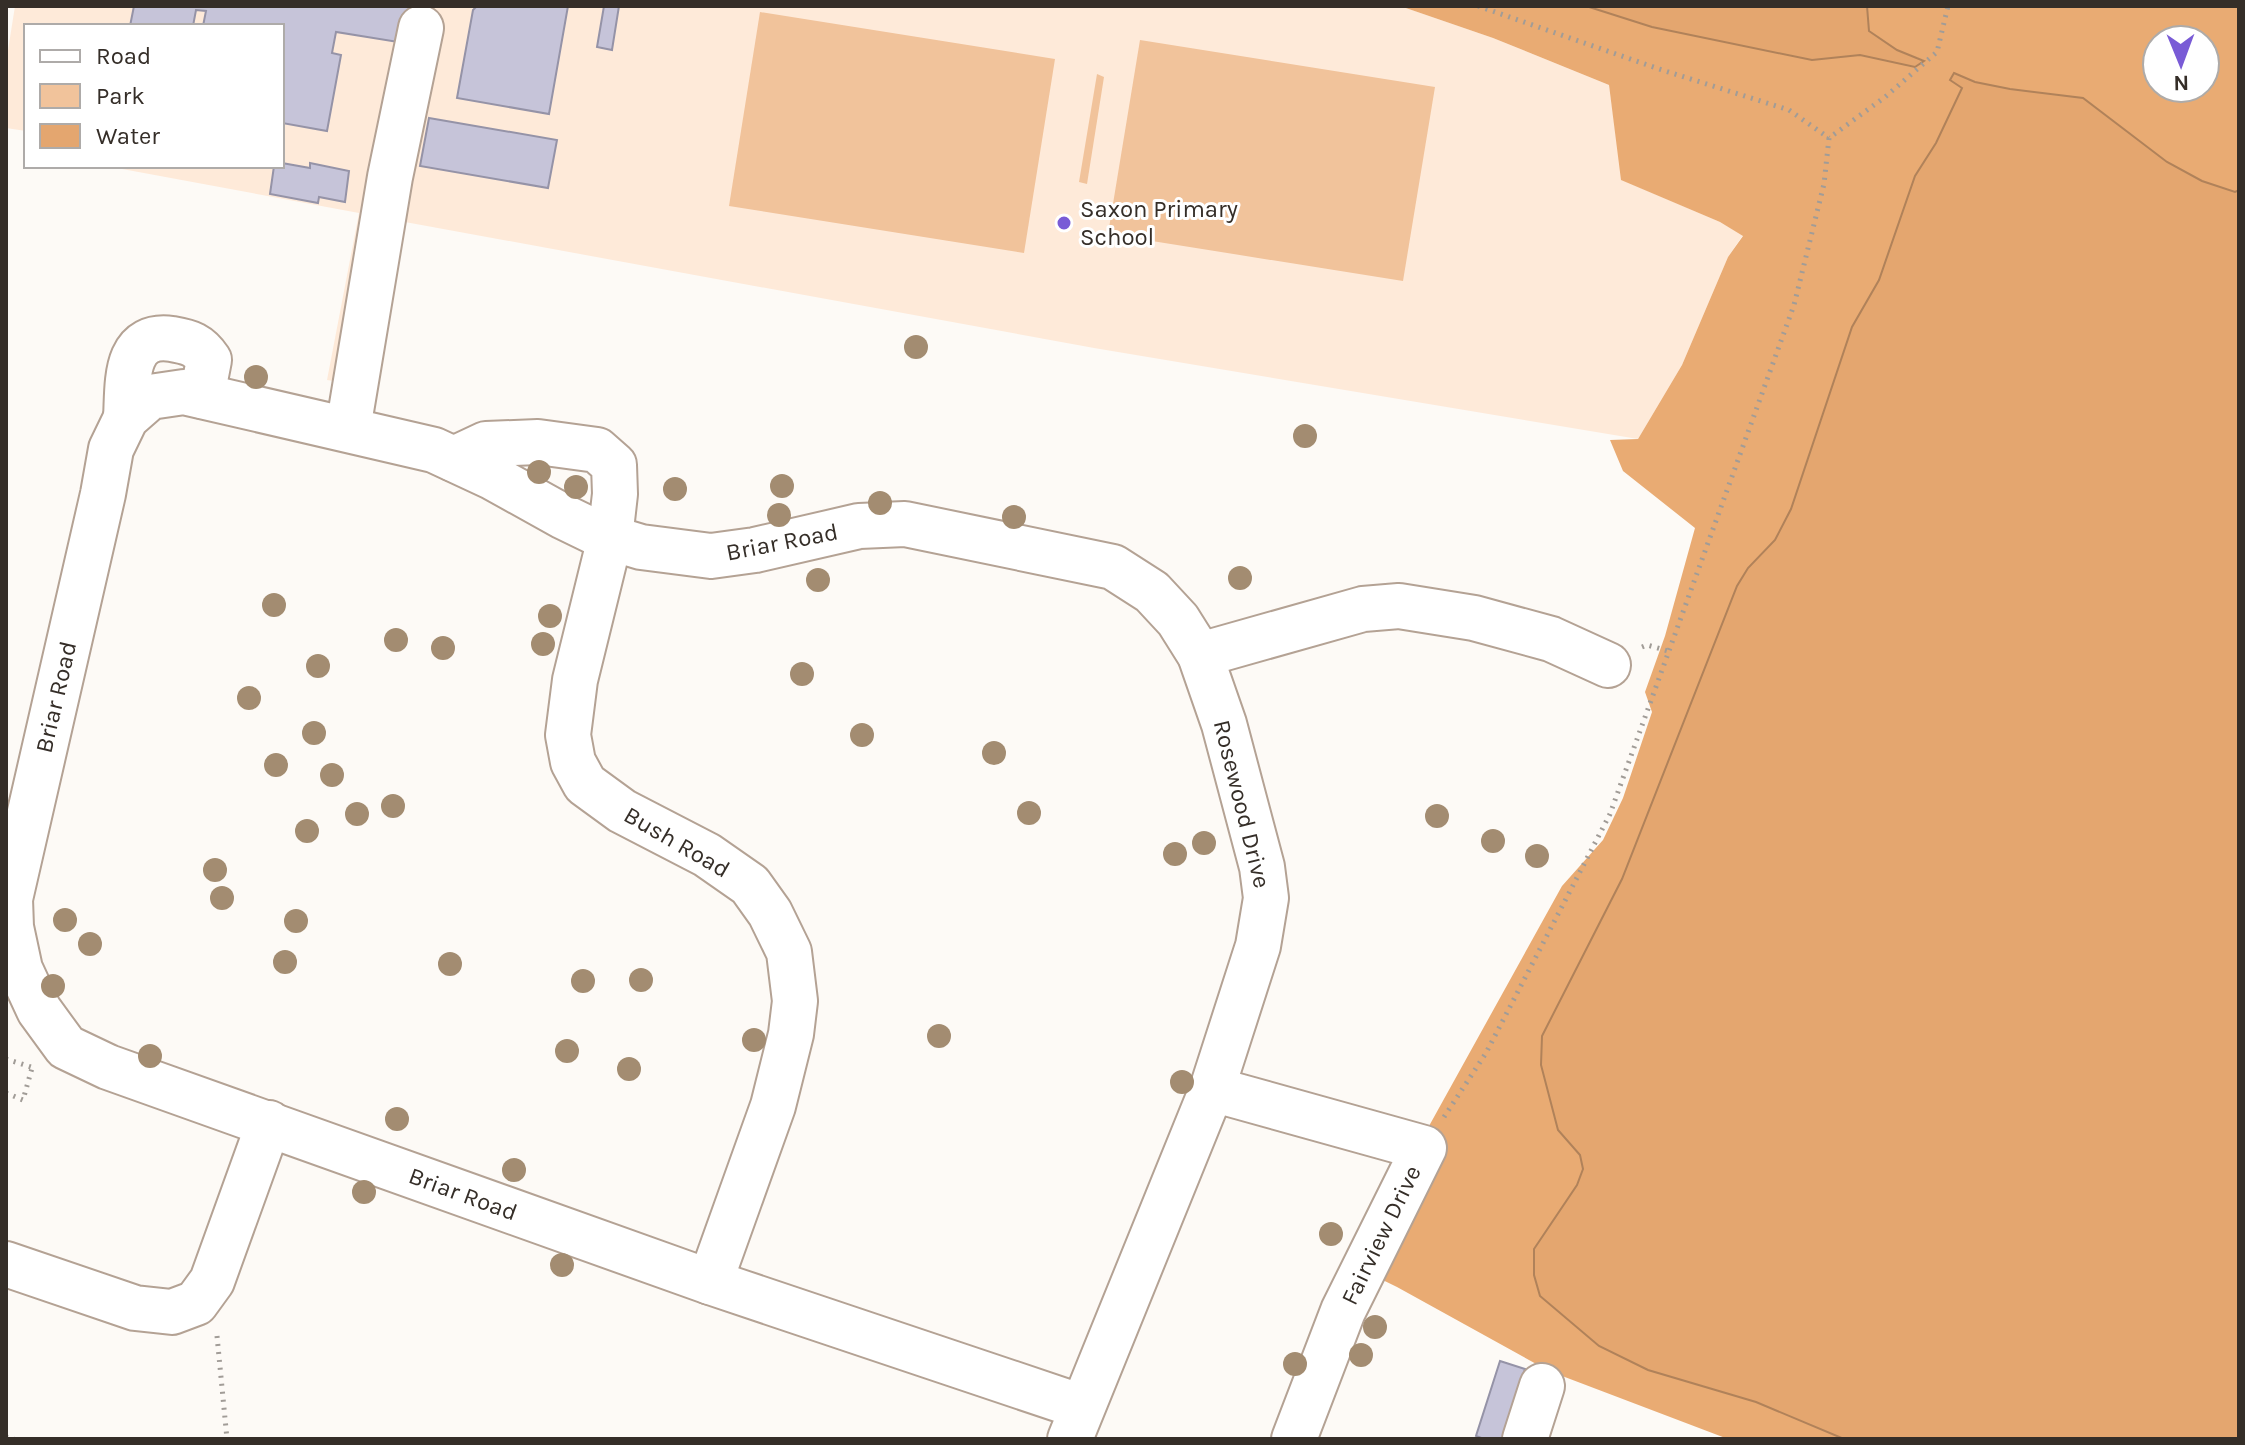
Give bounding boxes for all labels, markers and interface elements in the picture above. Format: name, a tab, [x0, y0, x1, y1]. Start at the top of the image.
legend	[24, 24, 284, 168]
north arrow	[2141, 24, 2221, 104]
text: Road	[96, 42, 151, 70]
text: N	[2173, 70, 2189, 96]
text: Park	[96, 82, 145, 110]
text: Water	[96, 122, 160, 150]
place label: Saxon Primary School	[1080, 195, 1238, 251]
marker: Saxon Primary School	[1055, 214, 1073, 232]
street label: Briar Road	[724, 517, 840, 567]
street label: Briar Road	[30, 639, 82, 755]
street label: Rosewood Drive	[1208, 717, 1276, 891]
street label: Bush Road	[619, 801, 735, 883]
street label: Briar Road	[405, 1161, 521, 1227]
street label: Fairview Drive	[1335, 1161, 1427, 1309]

